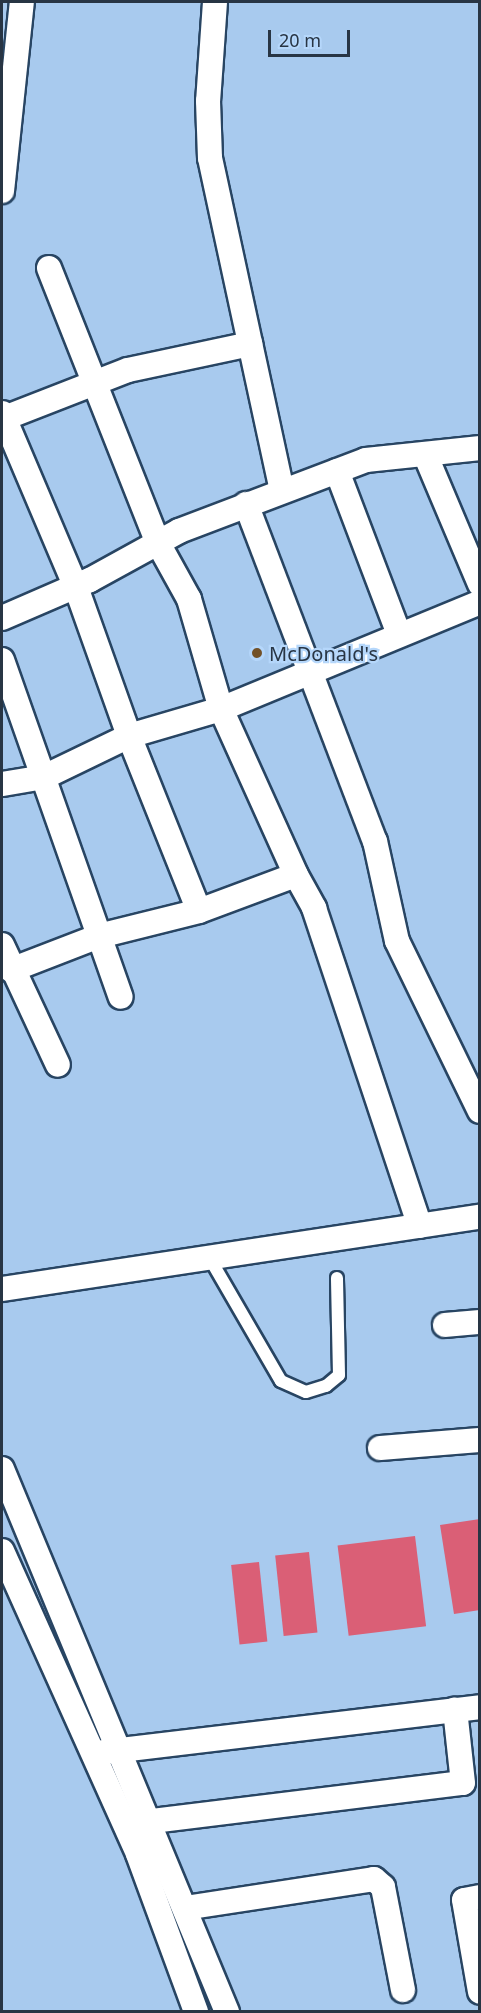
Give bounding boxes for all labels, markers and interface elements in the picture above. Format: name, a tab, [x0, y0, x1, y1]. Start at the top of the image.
scale bar	[271, 18, 354, 56]
text: 20 m	[279, 28, 321, 52]
place label: McDonald's	[269, 641, 378, 665]
marker: McDonald's	[250, 646, 264, 660]

